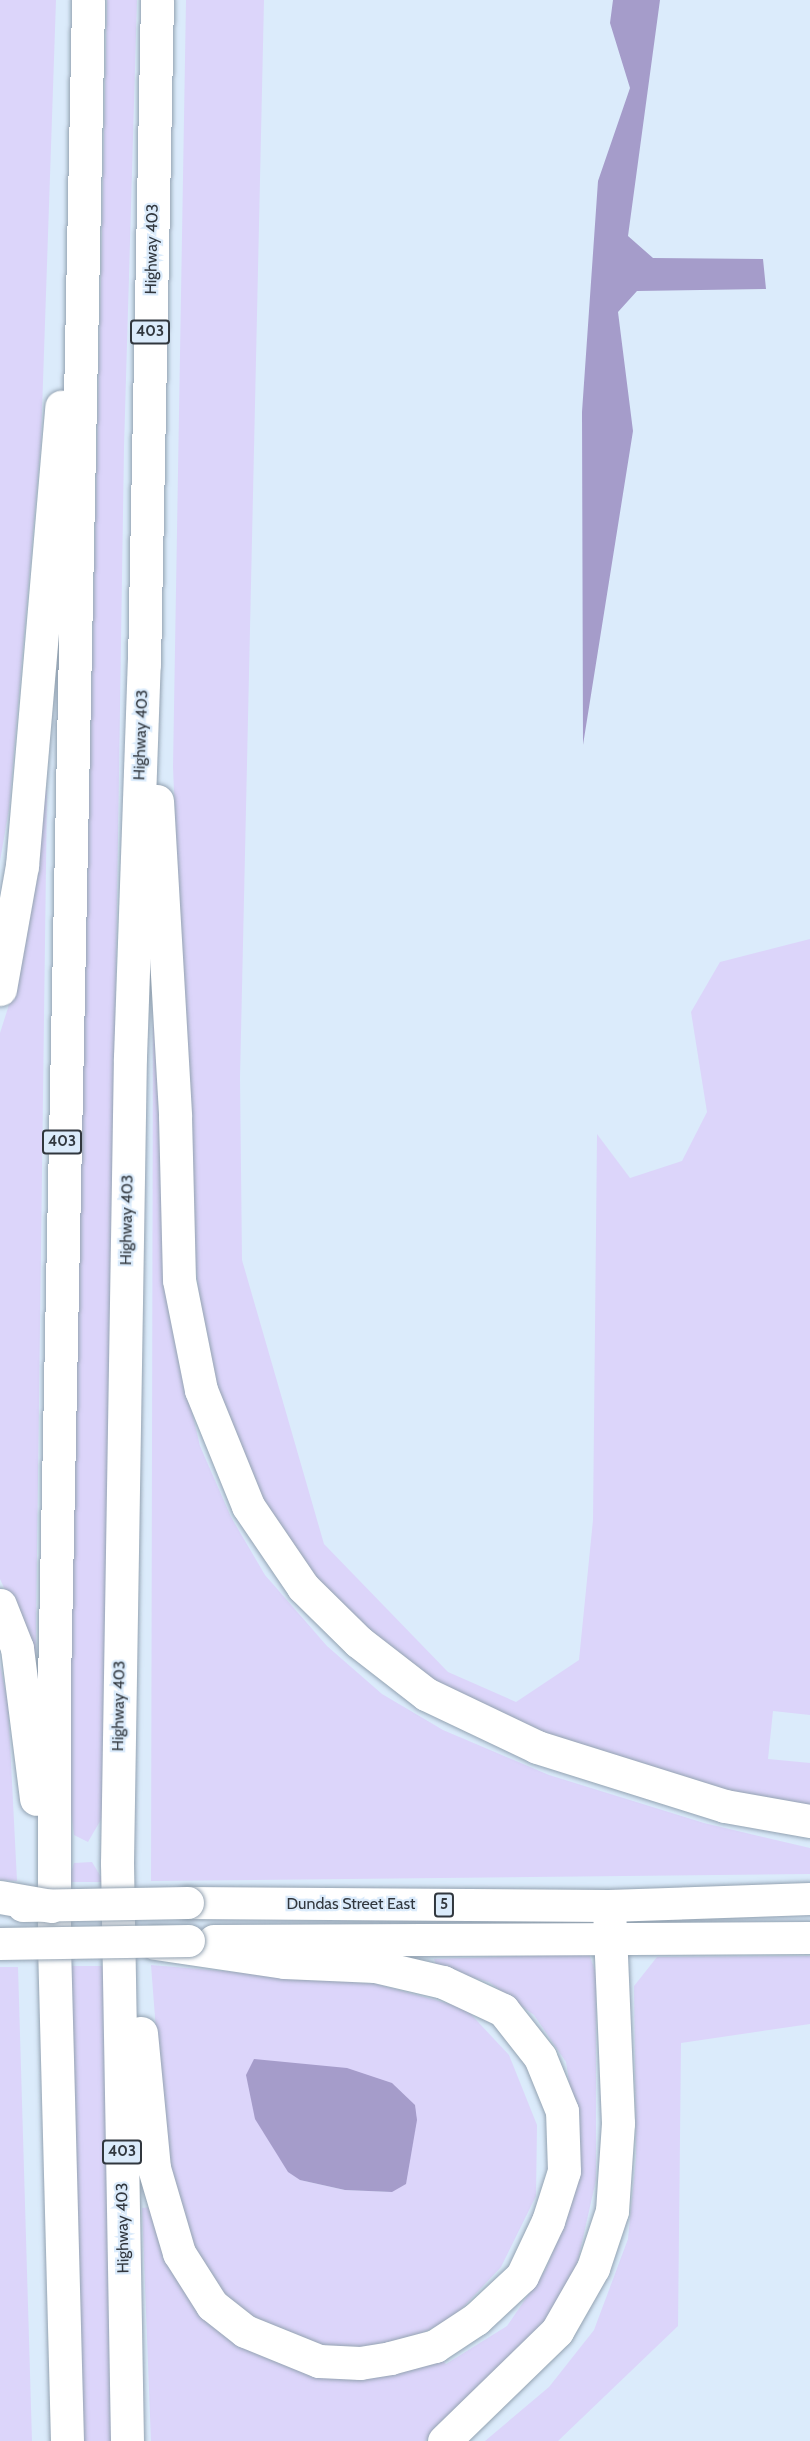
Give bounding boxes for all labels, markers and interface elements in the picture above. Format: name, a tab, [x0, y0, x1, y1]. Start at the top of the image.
street label: Highway 403	[142, 203, 162, 295]
road number: 403	[129, 320, 171, 344]
street label: Highway 403	[130, 689, 152, 781]
road number: 403	[41, 1130, 83, 1154]
street label: Highway 403	[117, 1174, 137, 1266]
street label: Highway 403	[109, 1660, 129, 1752]
road number: 5	[434, 1893, 454, 1917]
street label: Dundas Street East	[287, 1894, 415, 1914]
road number: 403	[101, 2140, 143, 2164]
street label: Highway 403	[113, 2182, 133, 2274]

